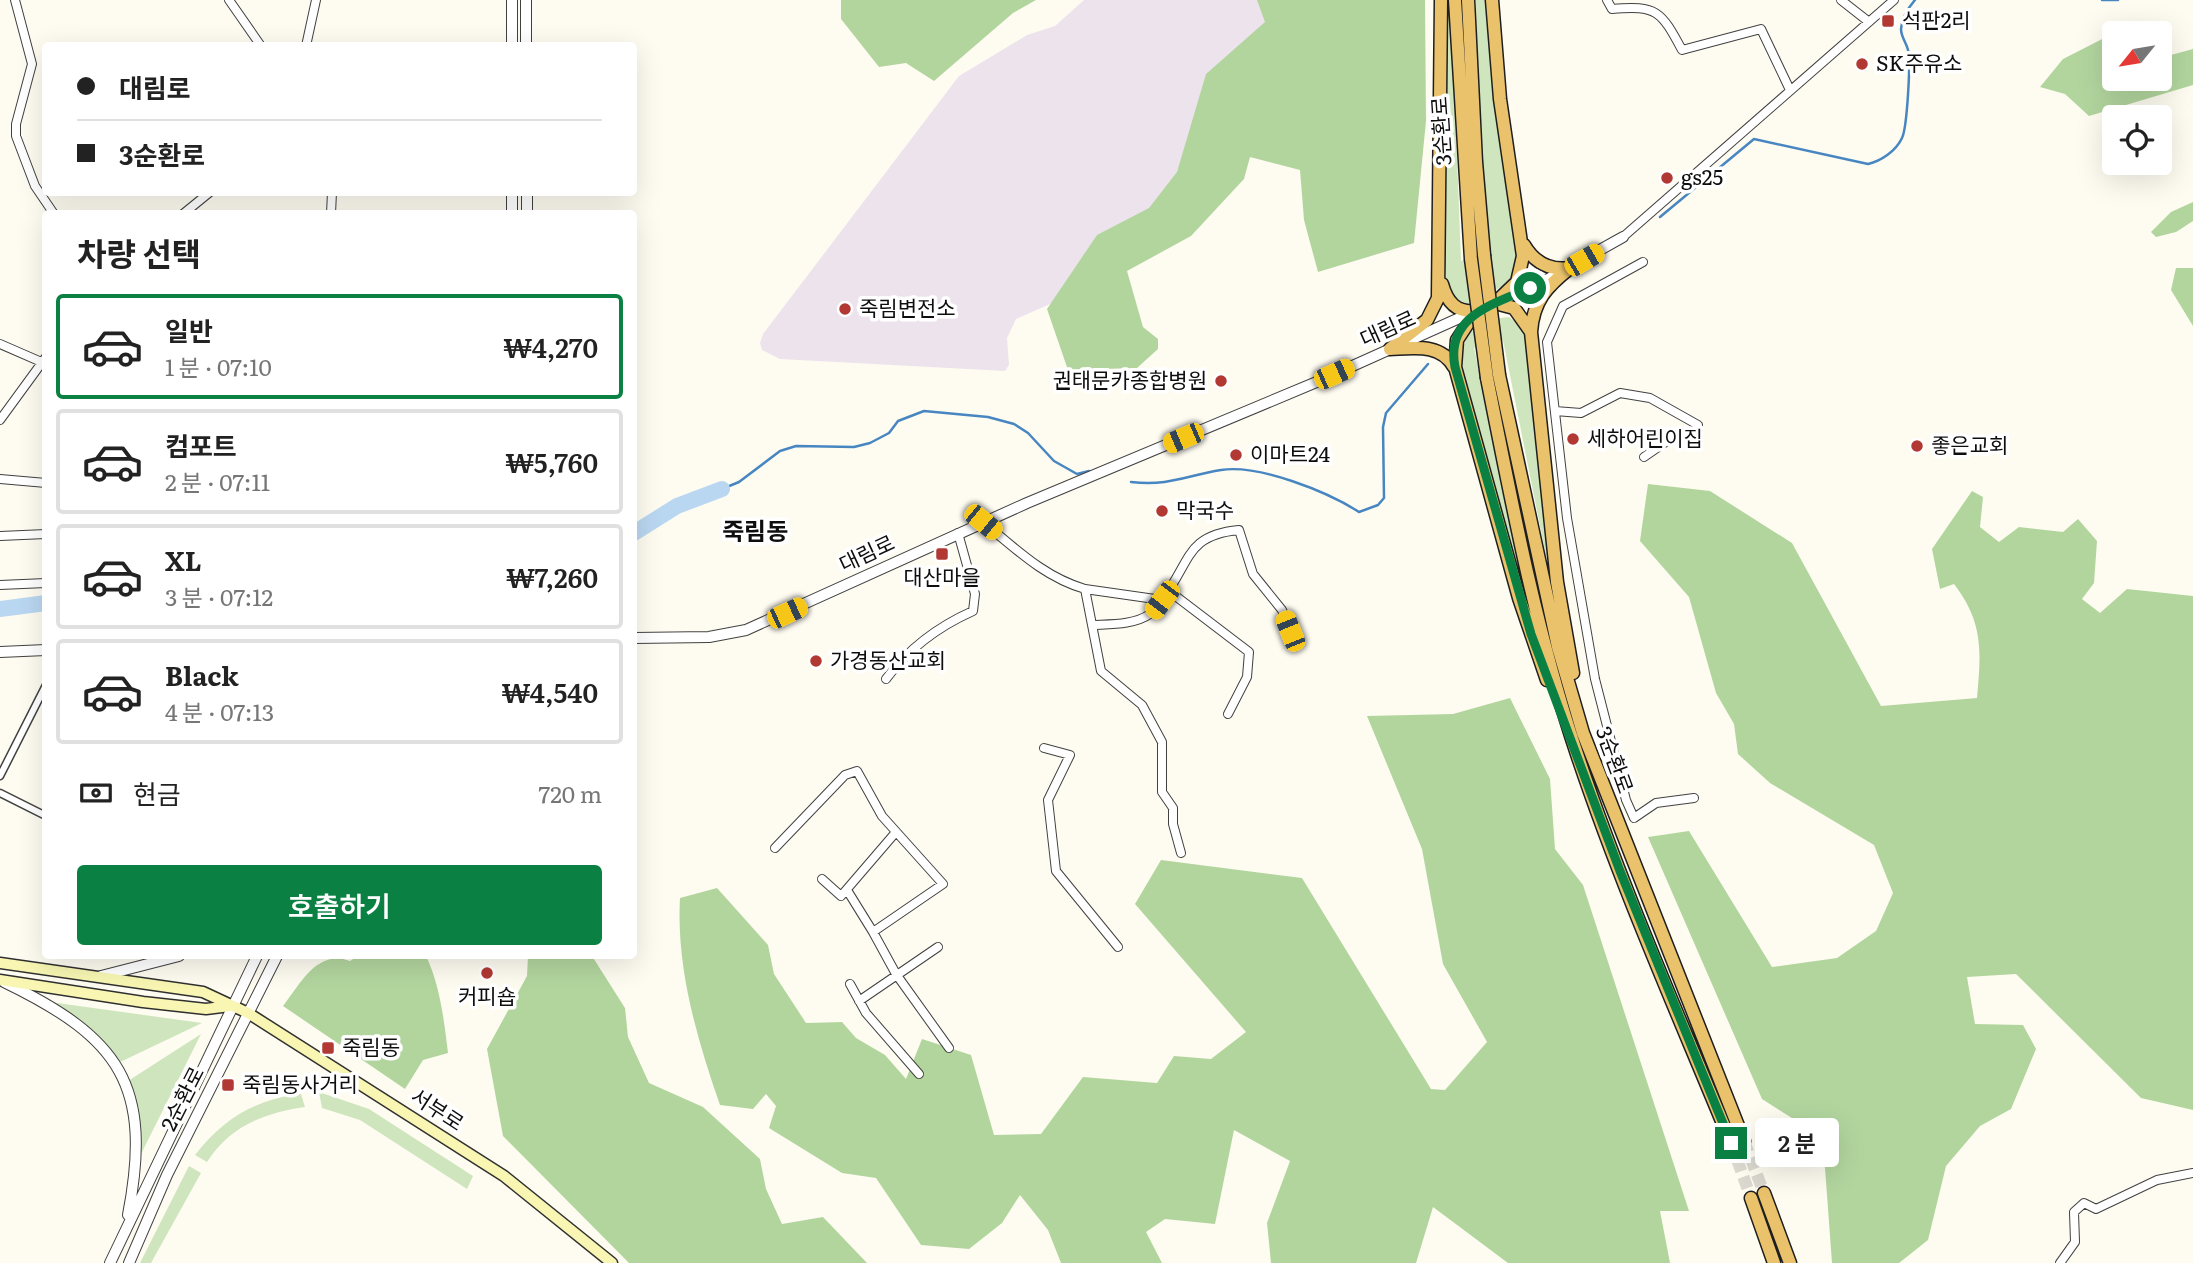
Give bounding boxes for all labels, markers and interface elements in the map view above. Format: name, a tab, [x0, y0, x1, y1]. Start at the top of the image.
place label: 석판2리	[1902, 3, 1971, 34]
marker: 석판2리	[1880, 13, 1896, 29]
north arrow	[2102, 21, 2172, 91]
map controls	[2102, 21, 2172, 175]
place label: SK주유소	[1876, 46, 1962, 77]
marker: SK주유소	[1854, 56, 1870, 72]
text: 대림로	[119, 67, 191, 106]
street label: 3순환로	[1422, 96, 1457, 167]
button: locate	[2102, 105, 2172, 175]
text: 3순환로	[119, 134, 205, 173]
place label: gs25	[1681, 160, 1723, 191]
marker: gs25	[1659, 170, 1675, 186]
text: 차량 선택	[77, 228, 201, 276]
car	[1561, 240, 1608, 280]
route start	[1514, 272, 1546, 304]
place label: 죽림변전소	[859, 291, 956, 322]
marker: 죽림변전소	[837, 301, 853, 317]
street label: 대림로	[1354, 301, 1420, 353]
text: 일반	[165, 310, 213, 349]
icon: car	[81, 315, 144, 378]
text: ₩4,270	[503, 327, 598, 366]
text: 1 분 · 07:10	[165, 349, 272, 383]
car	[1311, 356, 1358, 392]
place label: 권태문카종합병원	[1052, 363, 1207, 394]
marker: 권태문카종합병원	[1213, 373, 1229, 389]
car	[1160, 420, 1207, 456]
place label: 세하어린이집	[1587, 421, 1703, 452]
text: 컴포트	[165, 425, 237, 464]
place label: 좋은교회	[1931, 428, 2008, 459]
icon: car	[81, 430, 144, 493]
marker: 세하어린이집	[1565, 431, 1581, 447]
place label: 이마트24	[1250, 437, 1331, 468]
marker: 좋은교회	[1909, 438, 1925, 454]
text: ₩5,760	[505, 442, 598, 481]
marker: 이마트24	[1228, 447, 1244, 463]
text: 2 분 · 07:11	[165, 464, 270, 498]
place label: 막국수	[1176, 493, 1234, 524]
car	[961, 501, 1006, 543]
marker: 막국수	[1154, 503, 1170, 519]
district label: 죽림동	[722, 512, 788, 547]
street label: 대림로	[833, 525, 899, 578]
text: XL	[165, 540, 202, 579]
icon: car	[81, 545, 144, 608]
marker: 대산마을	[934, 546, 950, 562]
text: ₩7,260	[506, 557, 598, 596]
place label: 대산마을	[903, 560, 981, 591]
car	[1141, 577, 1184, 623]
text: 3 분 · 07:12	[165, 579, 273, 613]
car	[764, 595, 811, 631]
car	[1273, 608, 1308, 654]
place label: 가경동산교회	[830, 643, 946, 674]
marker: 가경동산교회	[808, 653, 824, 669]
text: Black	[165, 655, 239, 694]
icon: car	[81, 660, 144, 723]
text: ₩4,540	[501, 672, 598, 711]
text: 4 분 · 07:13	[165, 694, 274, 728]
street label: 3순환로	[1590, 721, 1643, 797]
text: 현금	[133, 773, 181, 812]
icon: cash	[77, 774, 115, 812]
text: 720 m	[538, 776, 602, 810]
button: 호출하기	[77, 865, 602, 945]
marker: 커피숍	[479, 965, 495, 981]
place label: 커피숍	[458, 979, 516, 1010]
place label: 죽림동	[342, 1030, 400, 1061]
marker: 죽림동	[320, 1040, 336, 1056]
street label: 2순환로	[151, 1060, 210, 1135]
place label: 죽림동사거리	[242, 1067, 358, 1098]
marker: 죽림동사거리	[220, 1077, 236, 1093]
street label: 서부로	[406, 1079, 471, 1137]
callout: 2 분	[1756, 1118, 1840, 1168]
text: 2 분	[1778, 1125, 1816, 1159]
route end	[1715, 1127, 1747, 1159]

